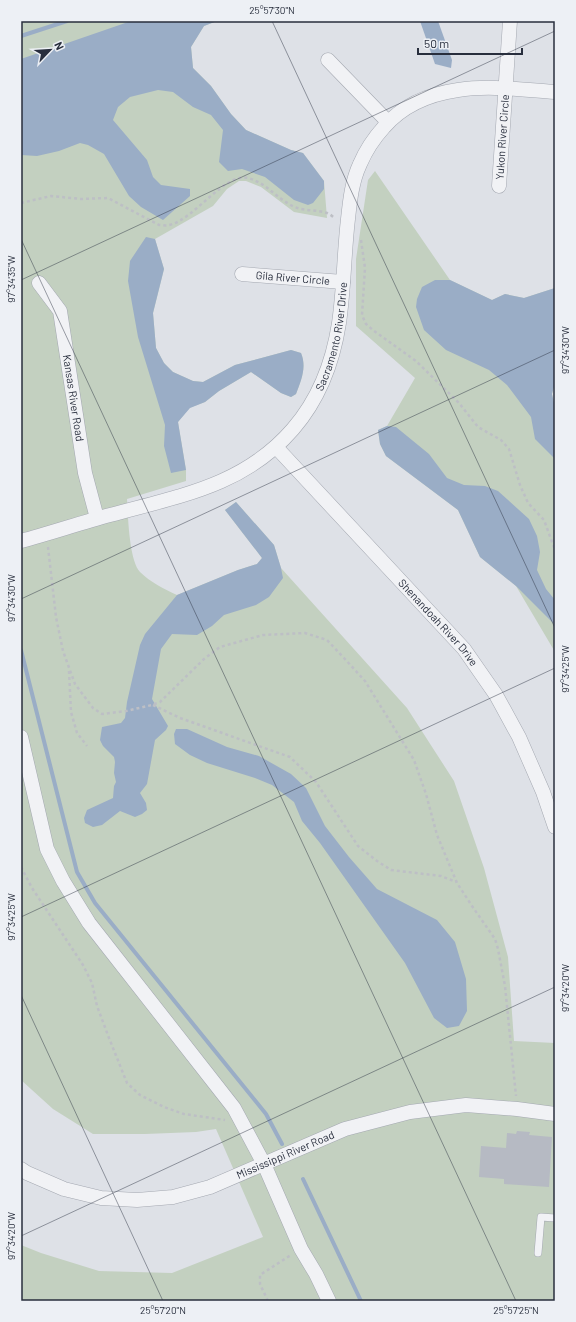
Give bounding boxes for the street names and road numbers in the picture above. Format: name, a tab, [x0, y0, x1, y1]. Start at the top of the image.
street label: Yukon River Circle	[492, 94, 511, 180]
street label: Gila River Circle	[255, 268, 331, 287]
street label: Sacramento River Drive	[312, 281, 349, 393]
street label: Kansas River Road	[61, 354, 87, 442]
street label: Shenandoah River Drive	[396, 576, 481, 668]
street label: Mississippi River Road	[234, 1127, 336, 1181]

